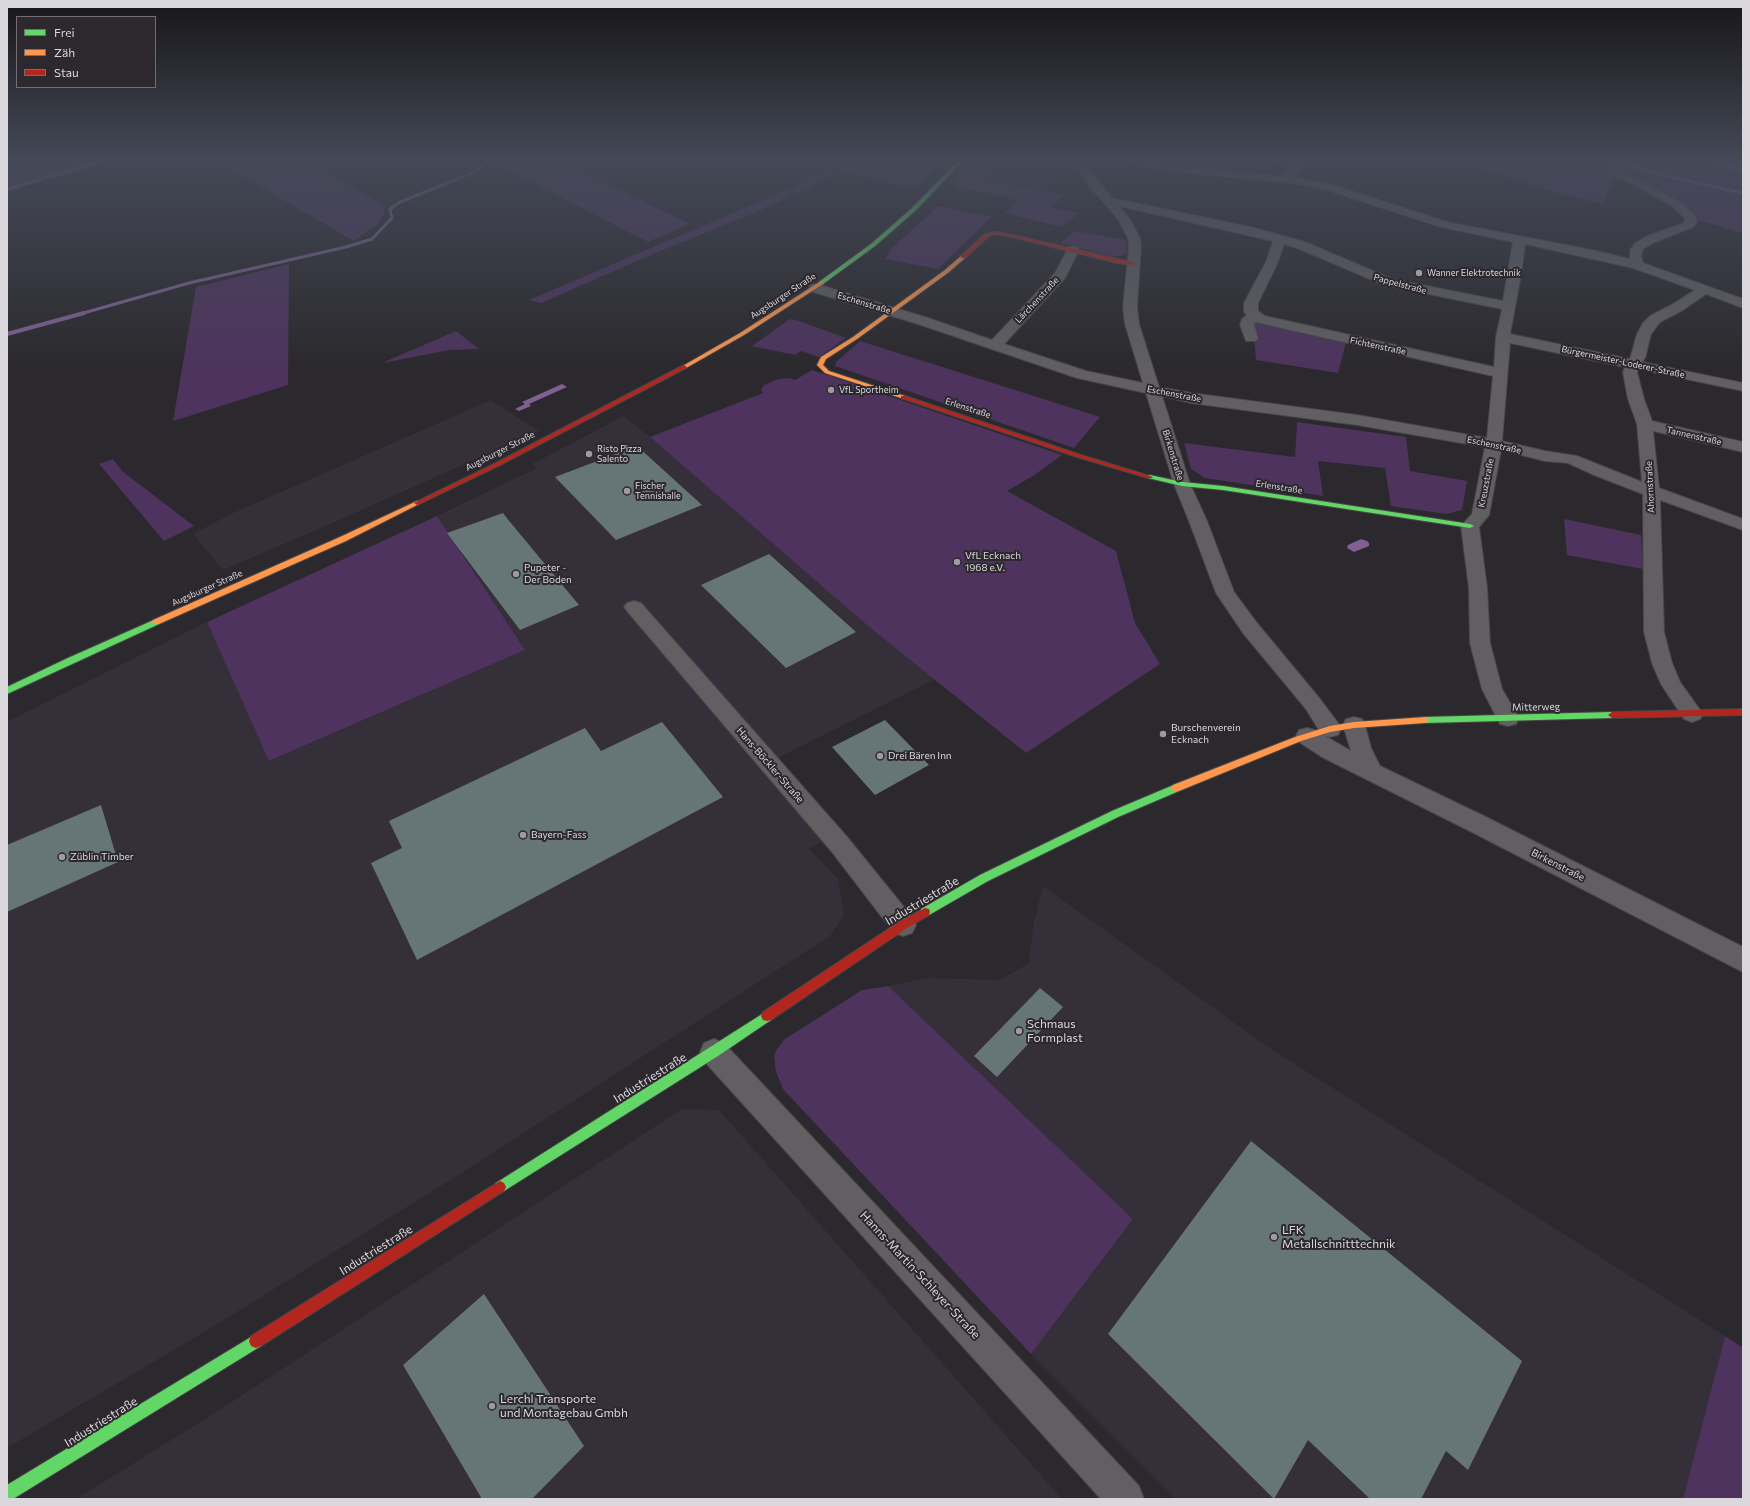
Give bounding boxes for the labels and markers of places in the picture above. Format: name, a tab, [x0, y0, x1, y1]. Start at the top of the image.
marker: Wanner Elektrotechnik	[1414, 268, 1424, 278]
place label: Wanner Elektrotechnik	[1427, 268, 1521, 278]
marker: VfL Sportheim	[826, 385, 836, 395]
place label: VfL Sportheim	[839, 385, 899, 395]
place label: Risto Pizza Salento	[597, 444, 642, 465]
marker: Risto Pizza Salento	[584, 449, 594, 459]
place label: Fischer Tennishalle	[635, 481, 681, 502]
marker: Fischer Tennishalle	[622, 486, 632, 496]
place label: VfL Ecknach 1968 e.V.	[965, 550, 1021, 574]
marker: VfL Ecknach 1968 e.V.	[952, 557, 962, 567]
place label: Pupeter - Der Boden	[524, 562, 572, 586]
marker: Pupeter - Der Boden	[511, 569, 521, 579]
place label: Burschenverein Ecknach	[1171, 722, 1241, 746]
marker: Burschenverein Ecknach	[1158, 729, 1168, 739]
place label: Drei Bären Inn	[888, 750, 952, 762]
marker: Drei Bären Inn	[875, 751, 885, 761]
place label: Bayern-Fass	[531, 829, 587, 841]
marker: Bayern-Fass	[518, 830, 528, 840]
place label: Züblin Timber	[70, 851, 134, 863]
marker: Züblin Timber	[57, 852, 67, 862]
place label: Schmaus Formplast	[1027, 1017, 1083, 1045]
marker: Schmaus Formplast	[1014, 1026, 1024, 1036]
place label: LFK Metallschnitttechnik	[1282, 1223, 1395, 1251]
marker: LFK Metallschnitttechnik	[1269, 1232, 1279, 1242]
place label: Lerchl Transporte und Montagebau Gmbh	[500, 1392, 628, 1420]
marker: Lerchl Transporte und Montagebau Gmbh	[487, 1401, 497, 1411]

